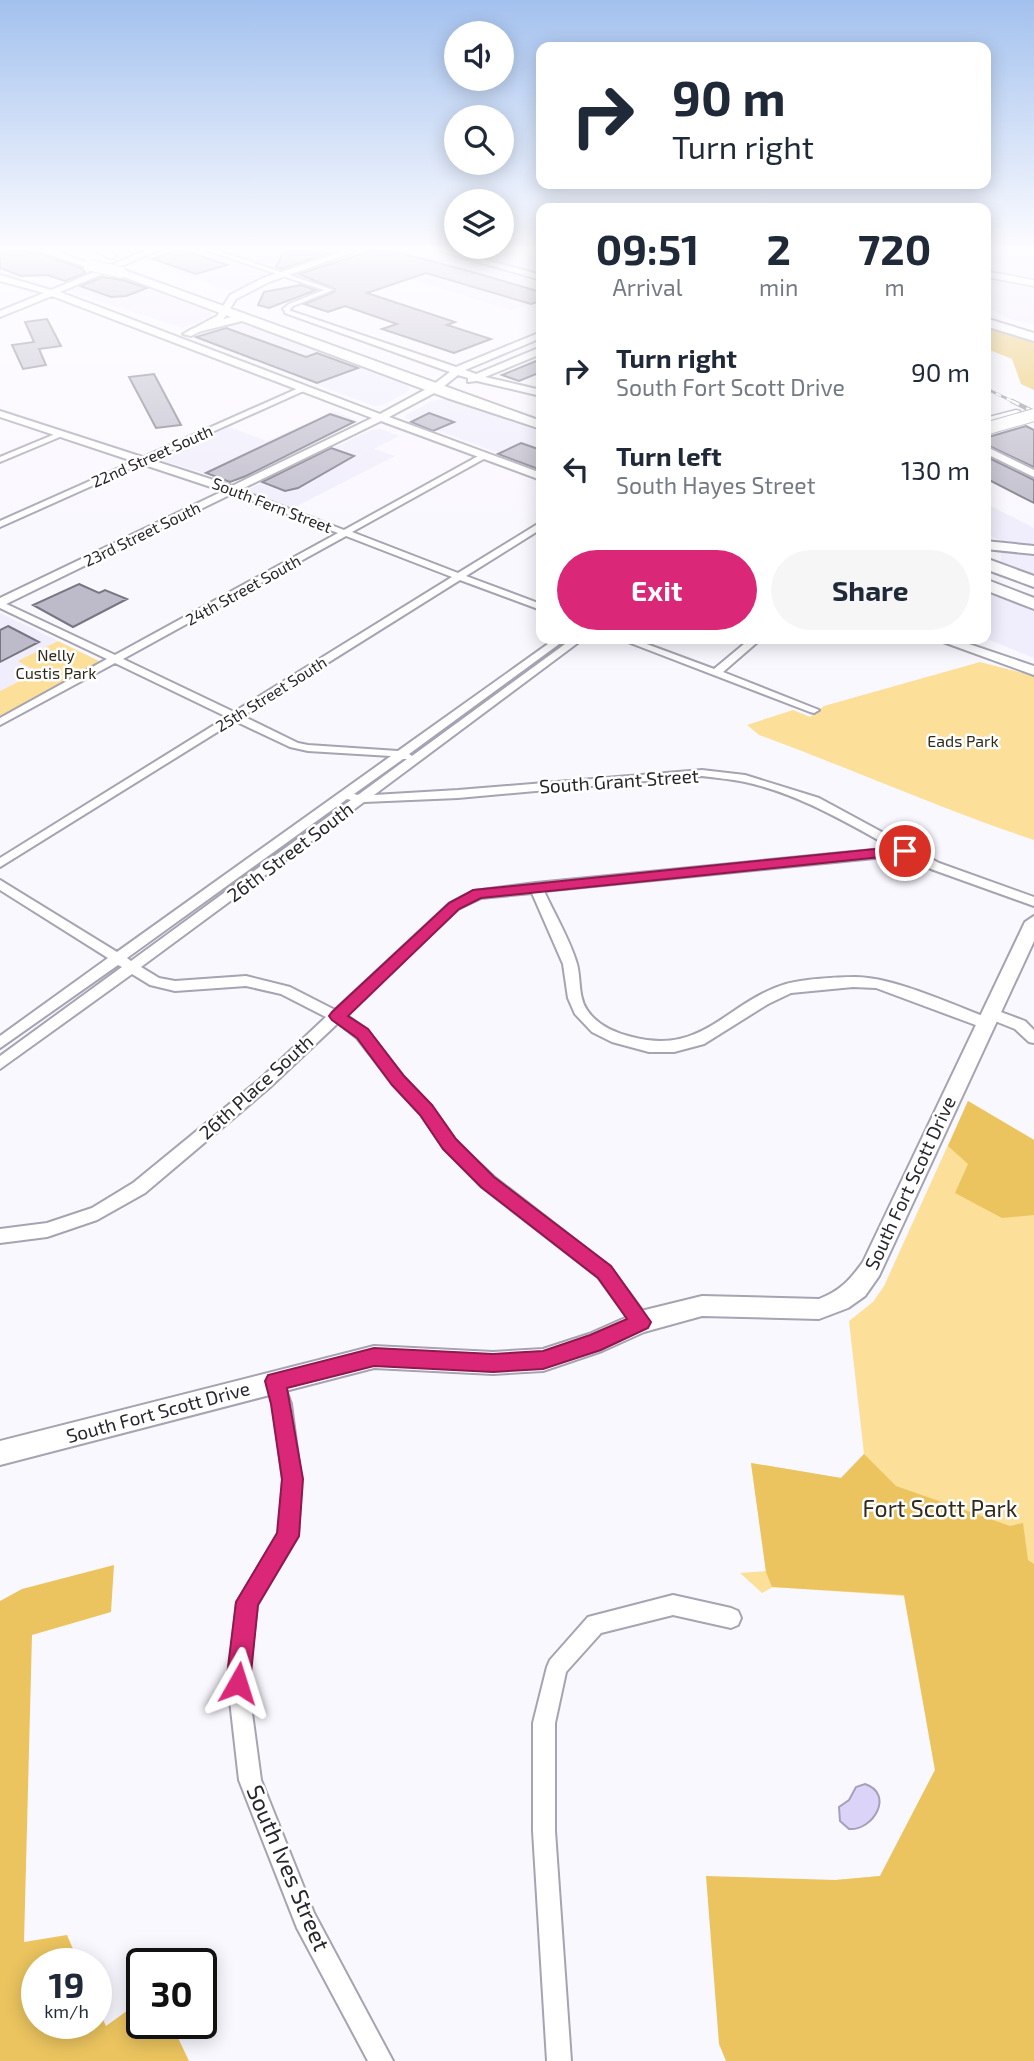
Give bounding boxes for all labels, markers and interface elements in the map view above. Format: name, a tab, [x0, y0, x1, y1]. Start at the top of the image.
map controls	[444, 21, 514, 259]
button: sound	[444, 21, 514, 91]
text: 90 m	[672, 67, 786, 126]
icon: right	[557, 70, 648, 161]
button: search	[444, 105, 514, 175]
text: Turn right	[672, 127, 814, 165]
button: layers	[444, 189, 514, 259]
text: 09:51	[596, 223, 699, 273]
text: 2	[766, 223, 791, 273]
text: 720	[858, 223, 931, 273]
text: Arrival	[613, 273, 683, 301]
text: min	[759, 273, 798, 301]
text: m	[885, 273, 905, 301]
text: Turn right	[616, 342, 737, 373]
icon: right	[557, 352, 595, 390]
text: 90 m	[911, 356, 970, 387]
text: South Fort Scott Drive	[616, 373, 845, 401]
street label: 22nd Street South	[88, 420, 215, 491]
text: Turn left	[616, 440, 722, 471]
icon: left	[557, 450, 595, 488]
text: 130 m	[901, 454, 970, 485]
text: South Hayes Street	[616, 471, 815, 499]
street label: South Fern Street	[210, 473, 335, 536]
street label: 23rd Street South	[80, 497, 203, 570]
street label: 24th Street South	[182, 550, 304, 629]
button: Exit	[557, 550, 757, 630]
button: Share	[771, 550, 970, 630]
park label: Nelly Custis Park	[16, 645, 96, 682]
street label: 25th Street South	[212, 652, 330, 735]
park label: Eads Park	[927, 731, 999, 750]
street label: South Grant Street	[538, 763, 700, 798]
street label: 26th Street South	[222, 797, 357, 906]
pin	[875, 821, 935, 881]
icon: arrive	[886, 832, 924, 870]
street label: 26th Place South	[194, 1029, 317, 1144]
street label: South Fort Scott Drive	[859, 1092, 960, 1273]
street label: South Fort Scott Drive	[64, 1376, 252, 1447]
park label: Fort Scott Park	[863, 1494, 1018, 1522]
position arrow	[201, 1646, 275, 1720]
street label: South Ives Street	[241, 1780, 337, 1955]
speed limit sign: 30	[126, 1948, 217, 2039]
text: 19	[49, 1963, 84, 2005]
text: km/h	[44, 2000, 89, 2022]

